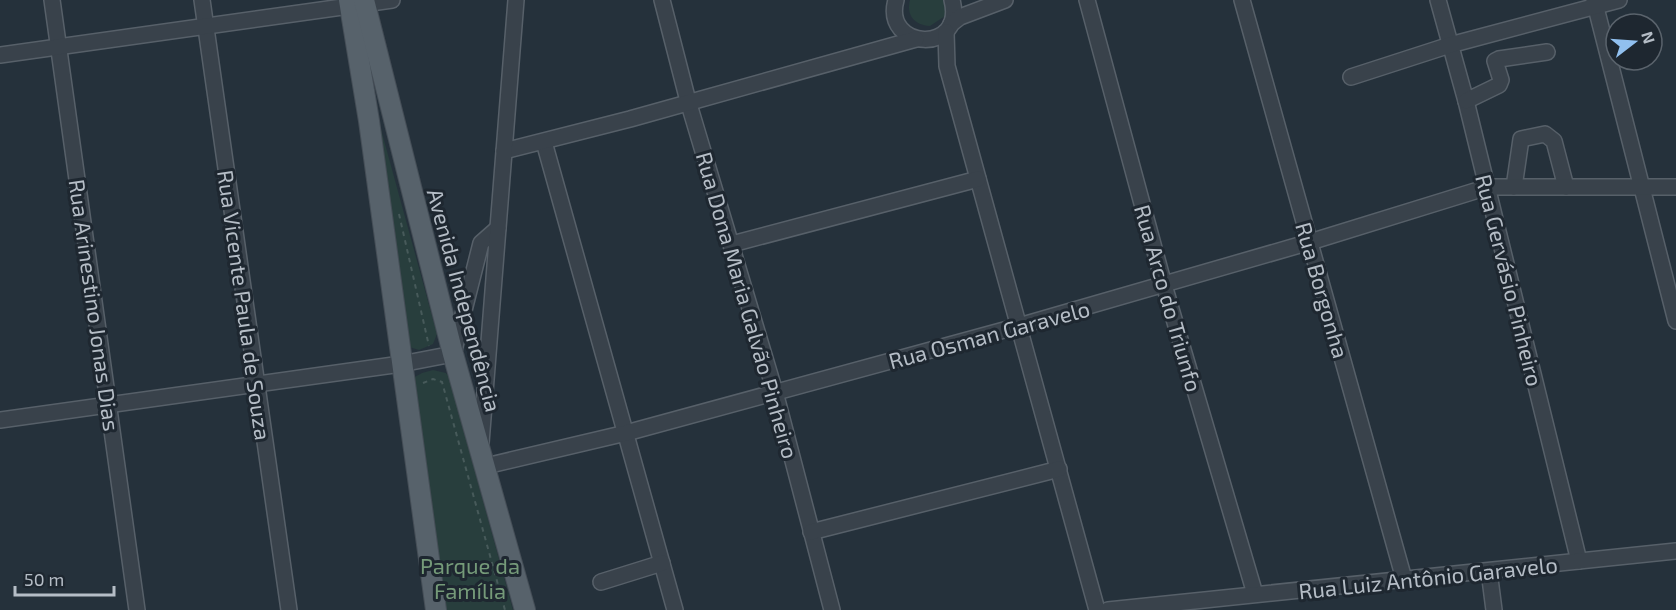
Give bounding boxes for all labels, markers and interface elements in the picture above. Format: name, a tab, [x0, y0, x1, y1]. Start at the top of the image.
north arrow	[1604, 12, 1664, 72]
text: N	[1638, 29, 1660, 46]
street label: Rua Dona Maria Galvão Pinheiro	[692, 149, 804, 461]
street label: Rua Vicente Paula de Souza	[213, 168, 277, 442]
street label: Rua Gervásio Pinheiro	[1471, 171, 1549, 389]
street label: Rua Arinestino Jonas Dias	[64, 177, 126, 433]
street label: Avenida Independência	[423, 185, 507, 415]
street label: Rua Arco do Triunfo	[1130, 201, 1208, 395]
street label: Rua Borgonha	[1291, 219, 1355, 361]
street label: Rua Osman Garavelo	[886, 295, 1092, 373]
street label: Rua Luiz Antônio Garavelo	[1297, 550, 1559, 604]
park label: Parque da Família	[420, 552, 520, 603]
scale bar	[15, 559, 114, 597]
text: 50 m	[24, 568, 64, 590]

